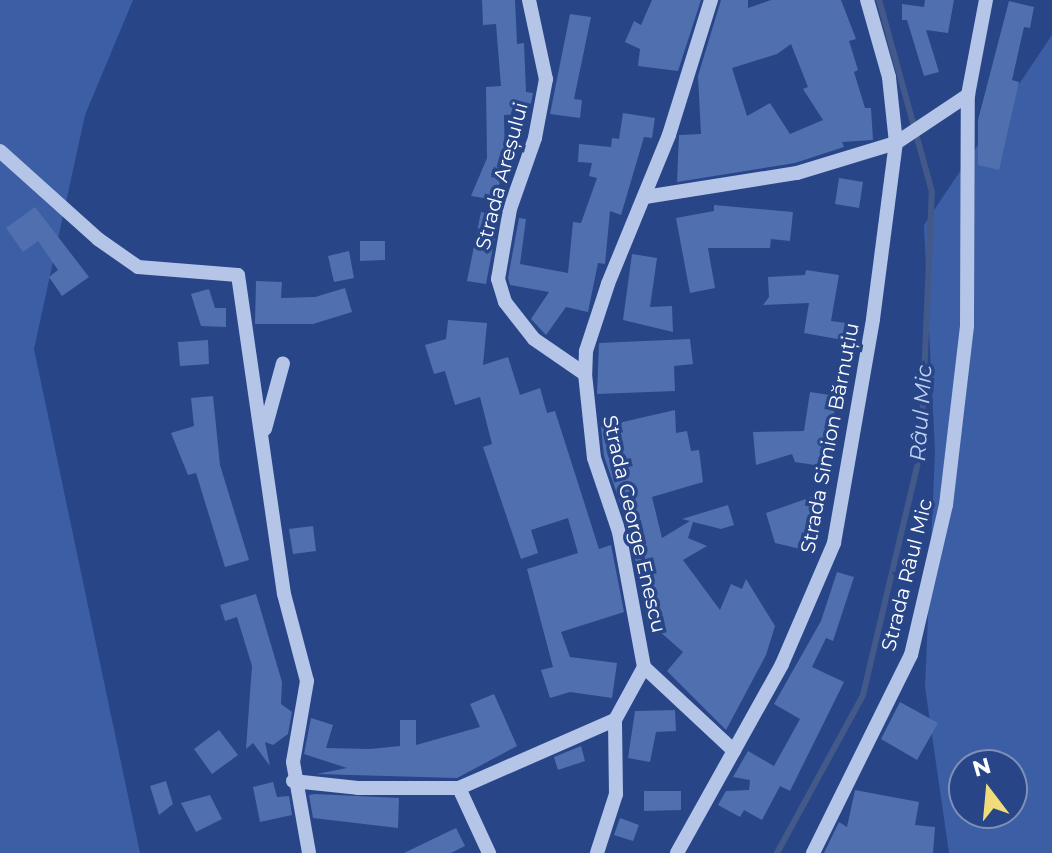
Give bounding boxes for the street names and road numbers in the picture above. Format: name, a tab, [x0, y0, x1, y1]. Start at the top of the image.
street label: Strada Areșului	[471, 100, 533, 252]
street label: Strada Simion Bărnuțiu	[796, 321, 864, 555]
street label: Strada George Enescu	[597, 413, 671, 635]
street label: Strada Râul Mic	[876, 496, 938, 654]

